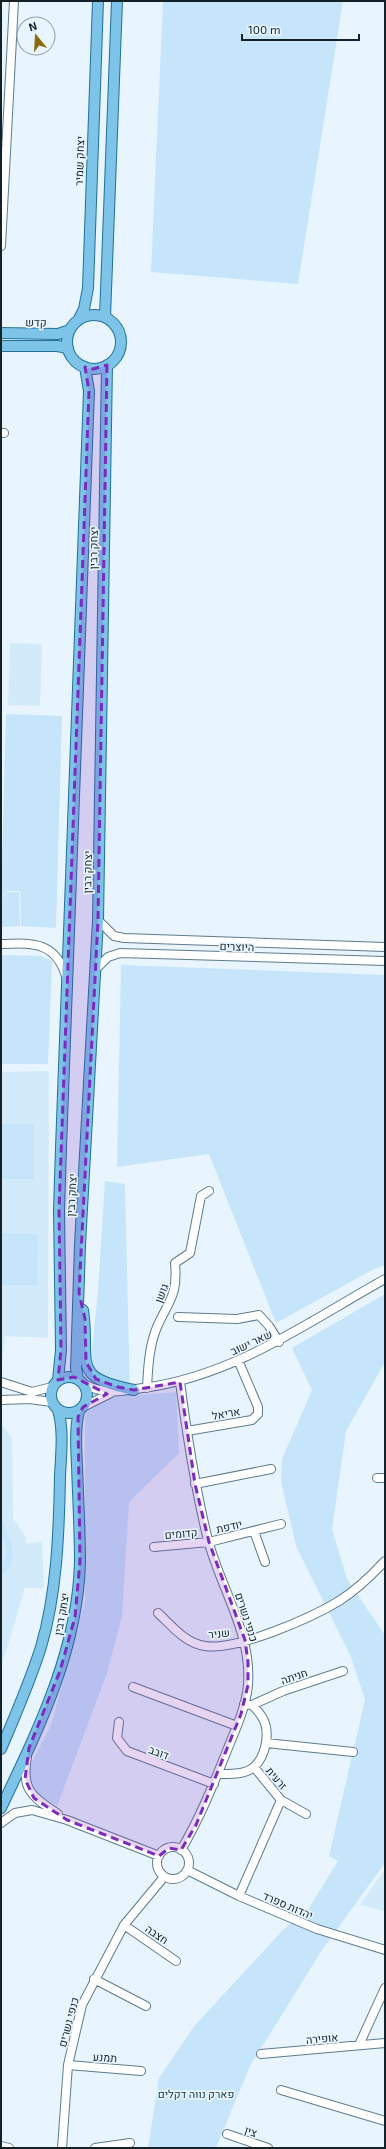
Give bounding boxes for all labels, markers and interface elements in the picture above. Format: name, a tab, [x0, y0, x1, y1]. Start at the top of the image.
north arrow	[16, 16, 56, 56]
scale bar	[242, 16, 359, 42]
text: N	[27, 19, 39, 33]
text: 100 m	[248, 22, 280, 36]
street label: יצחק שמיר	[72, 136, 86, 186]
street label: קדש	[25, 315, 47, 329]
street label: יצחק רבין	[86, 526, 100, 570]
street label: יצחק רבין	[80, 850, 94, 894]
street label: היוצרים	[219, 939, 255, 953]
street label: יצחק רבין	[63, 1173, 79, 1217]
street label: גושן	[151, 1282, 171, 1304]
street label: שאר ישוב	[228, 1327, 274, 1357]
street label: אריאל	[211, 1404, 241, 1422]
street label: יודפת	[215, 1517, 243, 1535]
street label: קדומים	[164, 1525, 198, 1541]
street label: כנפי נשרים	[233, 1591, 261, 1643]
street label: יצחק רבין	[51, 1592, 71, 1636]
street label: שניר	[208, 1625, 230, 1641]
street label: חניתה	[279, 1665, 309, 1687]
street label: דובב	[147, 1742, 171, 1762]
street label: זרעית	[264, 1764, 290, 1792]
street label: יהדות ספרד	[261, 1889, 315, 1921]
street label: חצבה	[143, 1922, 171, 1946]
street label: כנפי נשרים	[55, 1996, 81, 2048]
street label: אופירה	[305, 2030, 339, 2046]
street label: תמנע	[92, 2050, 118, 2064]
park label: פארק נווה דקלים	[158, 2087, 234, 2100]
street label: צין	[243, 2123, 259, 2139]

